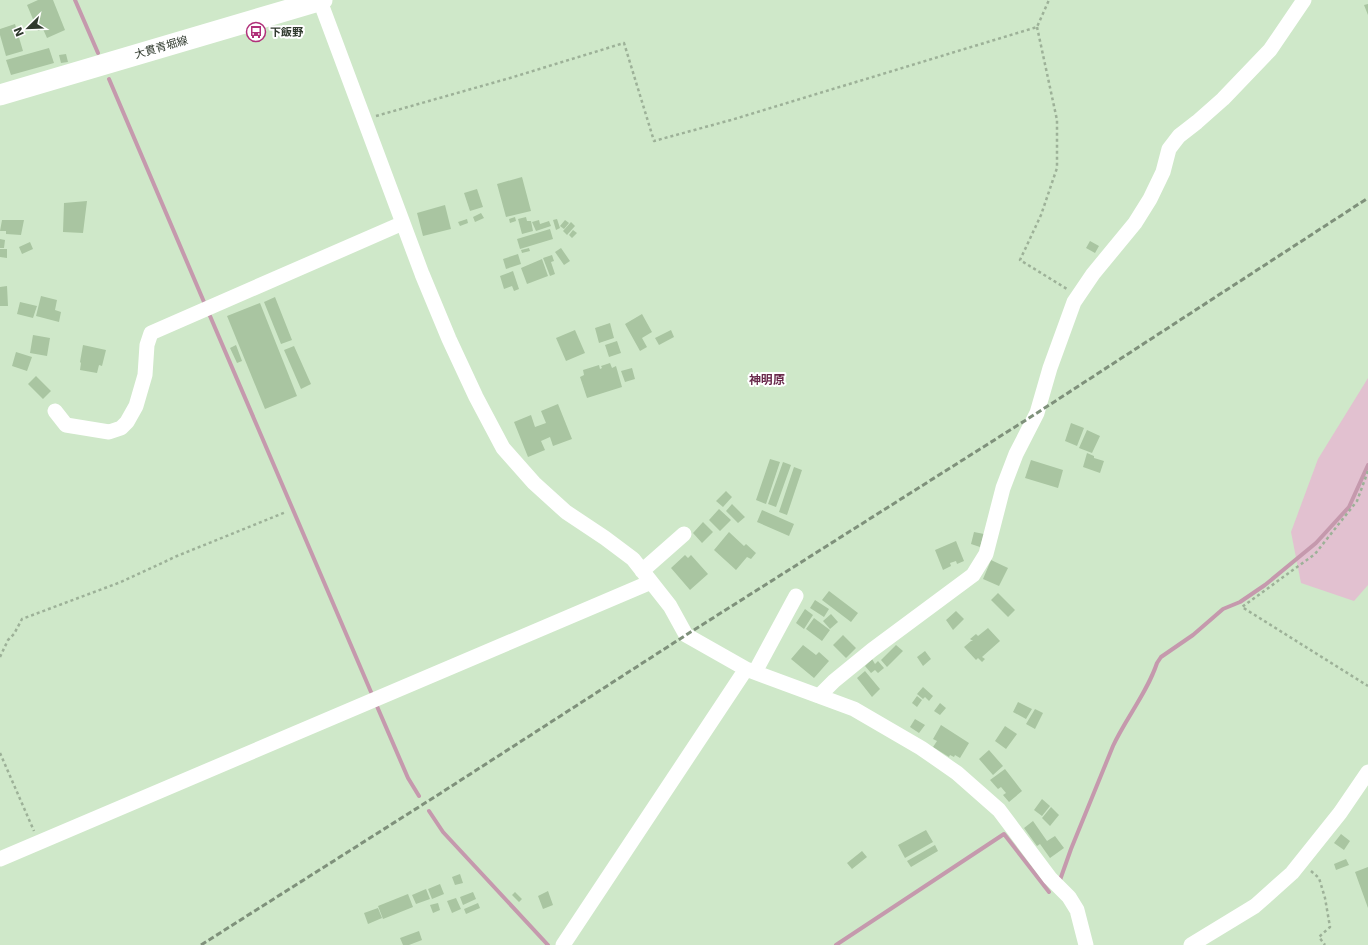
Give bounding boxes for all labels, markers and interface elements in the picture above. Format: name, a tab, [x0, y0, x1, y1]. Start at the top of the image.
north arrow	[8, 8, 48, 48]
bus stop icon: 下飯野	[245, 21, 267, 43]
text: N	[11, 25, 27, 38]
place label: 下飯野	[270, 26, 304, 39]
street label: 大貫青堀線	[133, 34, 189, 61]
district label: 神明原	[749, 373, 785, 387]

